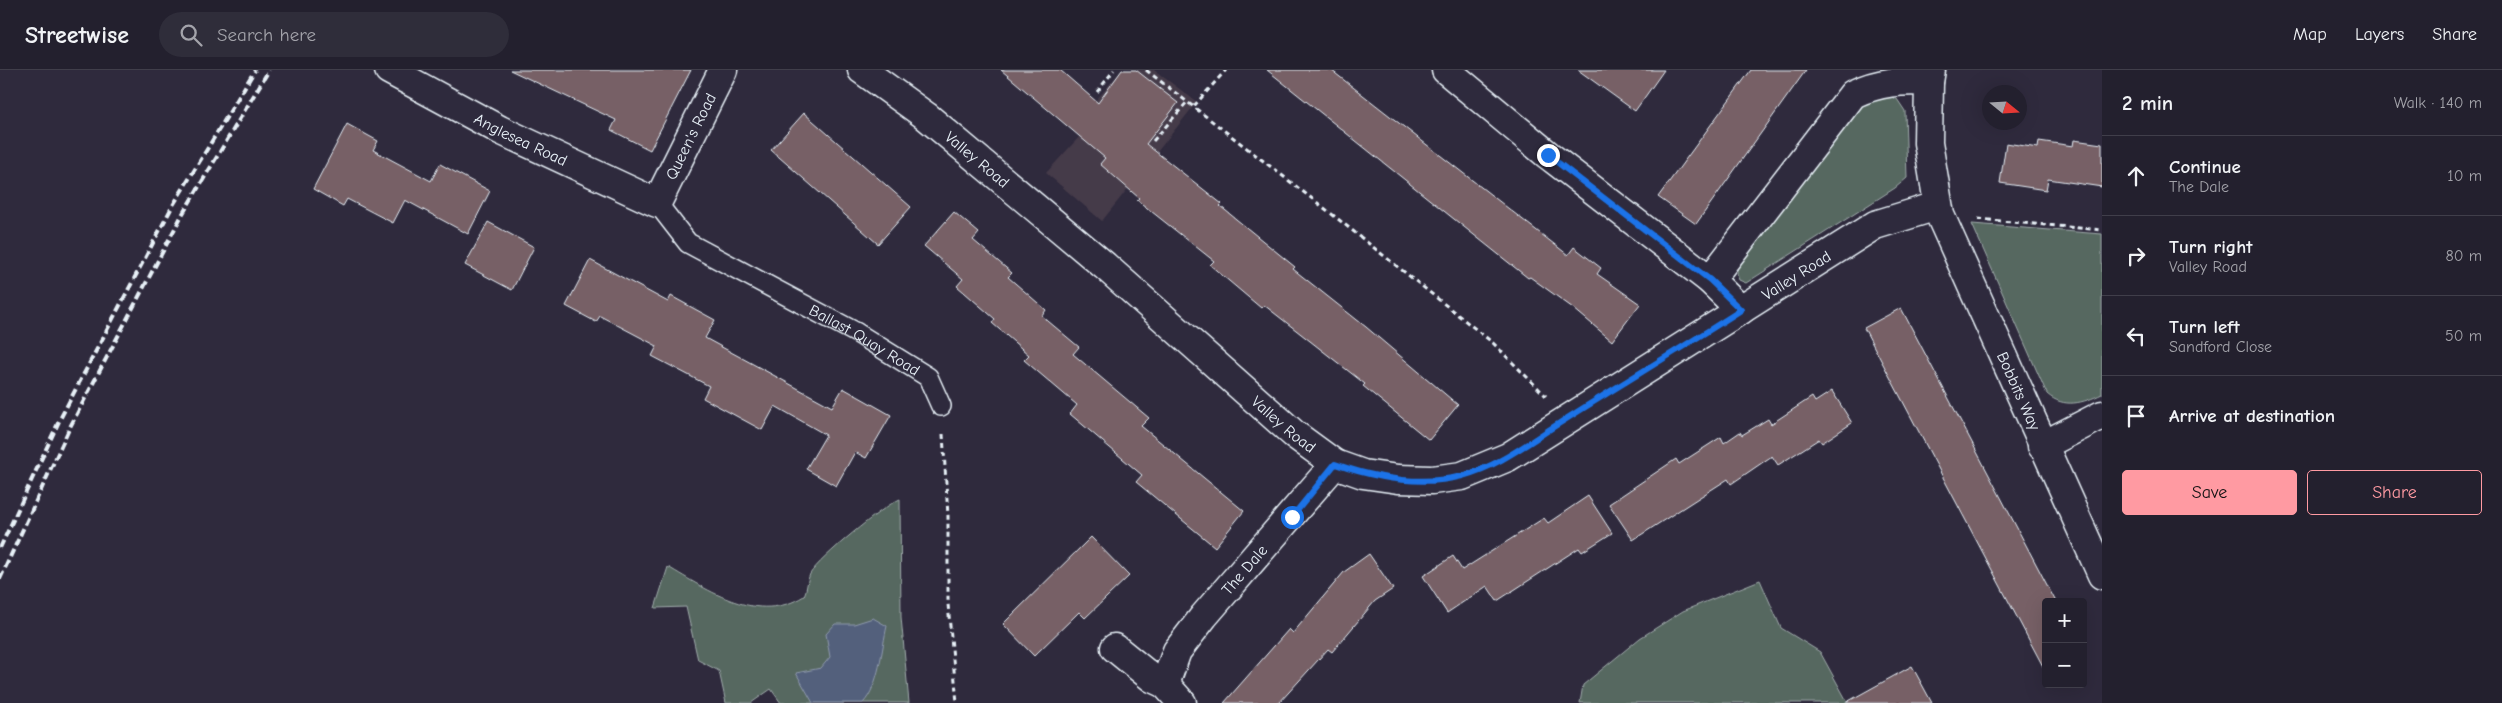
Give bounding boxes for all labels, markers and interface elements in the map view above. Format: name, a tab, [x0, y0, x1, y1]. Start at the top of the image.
search box	[159, 12, 509, 57]
text: Streetwise	[25, 21, 129, 49]
icon: search	[177, 21, 205, 49]
text: Search here	[217, 24, 316, 46]
text: Map	[2293, 24, 2327, 45]
text: Layers	[2355, 24, 2404, 45]
text: Share	[2432, 24, 2477, 45]
north arrow	[1982, 85, 2027, 130]
street label: Queen's Road	[662, 90, 720, 183]
text: 2 min	[2122, 91, 2173, 115]
text: Walk · 140 m	[2394, 94, 2482, 112]
street label: Anglesea Road	[471, 110, 570, 170]
street label: Valley Road	[941, 128, 1013, 192]
route end	[1537, 144, 1560, 167]
text: Continue	[2169, 156, 2241, 178]
icon: ahead	[2122, 162, 2150, 190]
text: 10 m	[2447, 167, 2482, 185]
text: The Dale	[2169, 178, 2229, 196]
text: Turn right	[2169, 236, 2253, 258]
icon: right	[2122, 242, 2150, 270]
street label: Valley Road	[1759, 247, 1834, 304]
text: 80 m	[2445, 247, 2482, 265]
text: Valley Road	[2169, 258, 2247, 276]
street label: Ballast Quay Road	[806, 301, 923, 380]
text: Turn left	[2169, 316, 2240, 338]
icon: left	[2122, 322, 2150, 350]
text: 50 m	[2445, 327, 2482, 345]
text: Sandford Close	[2169, 338, 2272, 356]
street label: Bobbits Way	[1993, 349, 2044, 434]
street label: Valley Road	[1248, 393, 1319, 457]
icon: arrive	[2122, 402, 2150, 430]
text: Arrive at destination	[2169, 405, 2335, 427]
button: Save	[2122, 470, 2297, 515]
button: Share	[2307, 470, 2482, 515]
route start	[1281, 506, 1304, 529]
street label: The Dale	[1218, 542, 1271, 599]
map controls	[2042, 598, 2087, 688]
button: +	[2042, 598, 2087, 643]
button: −	[2042, 643, 2087, 688]

